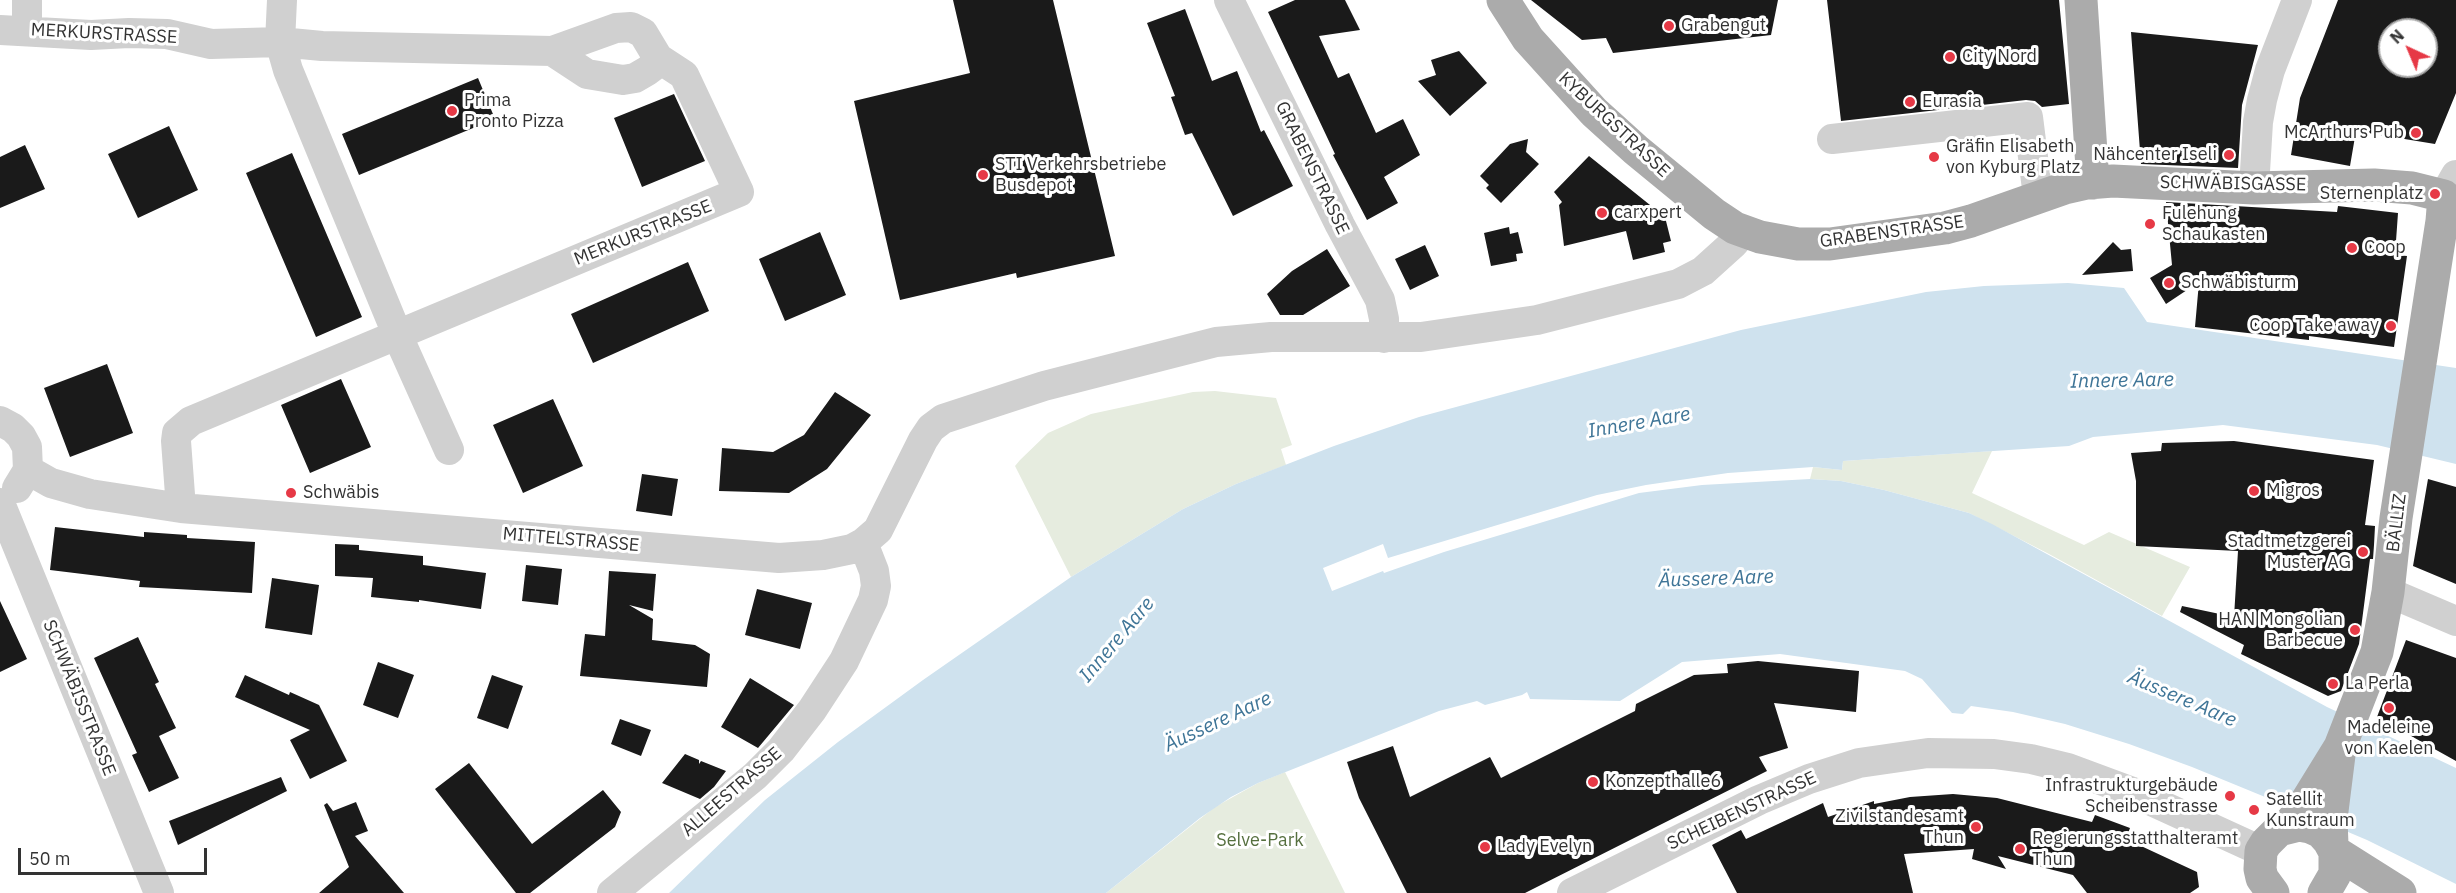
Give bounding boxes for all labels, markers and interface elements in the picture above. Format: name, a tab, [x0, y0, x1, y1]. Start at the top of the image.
place label: Grabengut	[1681, 15, 1766, 37]
north arrow	[2378, 18, 2438, 78]
street label: MERKURSTRASSE	[30, 19, 178, 49]
marker: Grabengut	[1662, 19, 1676, 33]
text: N	[2386, 25, 2408, 48]
place label: City Nord	[1962, 46, 2037, 68]
marker: City Nord	[1943, 50, 1957, 64]
street label: KYBURGSTRASSE	[1554, 68, 1674, 182]
place label: Prima Pronto Pizza	[464, 90, 564, 132]
place label: Eurasia	[1922, 91, 1982, 113]
marker: Eurasia	[1903, 95, 1917, 109]
street label: GRABENSTRASSE	[1270, 98, 1354, 238]
marker: Prima Pronto Pizza	[445, 104, 459, 118]
place label: McArthurs Pub	[2284, 122, 2404, 144]
marker: McArthurs Pub	[2409, 126, 2423, 140]
place label: Gräfin Elisabeth von Kyburg Platz	[1946, 136, 2080, 178]
place label: Nähcenter Iseli	[2093, 144, 2217, 166]
marker: Nähcenter Iseli	[2222, 148, 2236, 162]
marker: Gräfin Elisabeth von Kyburg Platz	[1927, 150, 1941, 164]
place label: STI Verkehrsbetriebe Busdepot	[995, 154, 1166, 196]
marker: STI Verkehrsbetriebe Busdepot	[976, 168, 990, 182]
street label: SCHWÄBISGASSE	[2160, 172, 2306, 196]
place label: Sternenplatz	[2320, 183, 2423, 205]
marker: Sternenplatz	[2428, 187, 2442, 201]
street label: MERKURSTRASSE	[571, 196, 715, 270]
place label: carxpert	[1614, 202, 1682, 224]
place label: Fulehung Schaukasten	[2162, 203, 2266, 246]
marker: carxpert	[1595, 206, 1609, 220]
street label: GRABENSTRASSE	[1819, 211, 1965, 253]
marker: Fulehung Schaukasten	[2143, 217, 2157, 231]
place label: Coop	[2364, 237, 2406, 259]
marker: Coop	[2345, 241, 2359, 255]
place label: Schwäbisturm	[2181, 272, 2296, 294]
marker: Schwäbisturm	[2162, 276, 2176, 290]
place label: Coop Take away	[2249, 315, 2379, 337]
marker: Coop Take away	[2384, 319, 2398, 333]
water label: Innere Aare	[2070, 368, 2174, 394]
water label: Innere Aare	[1586, 402, 1692, 444]
place label: Migros	[2266, 480, 2320, 502]
place label: Schwäbis	[303, 482, 380, 504]
marker: Migros	[2247, 484, 2261, 498]
marker: Schwäbis	[284, 486, 298, 500]
street label: BÄLLIZ	[2383, 493, 2411, 553]
street label: MITTELSTRASSE	[502, 523, 640, 557]
place label: Stadtmetzgerei Muster AG	[2227, 531, 2351, 574]
marker: Stadtmetzgerei Muster AG	[2356, 545, 2370, 559]
water label: Äussere Aare	[1658, 565, 1774, 593]
water label: Innere Aare	[1074, 593, 1160, 687]
place label: HAN Mongolian Barbecue	[2218, 609, 2343, 652]
street label: SCHWÄBISSTRASSE	[38, 617, 120, 779]
marker: HAN Mongolian Barbecue	[2348, 623, 2362, 637]
water label: Äussere Aare	[2124, 665, 2240, 733]
place label: La Perla	[2345, 673, 2409, 695]
marker: La Perla	[2326, 677, 2340, 691]
water label: Äussere Aare	[1161, 687, 1275, 757]
marker: Madeleine von Kaelen	[2382, 701, 2396, 715]
place label: Madeleine von Kaelen	[2345, 717, 2433, 760]
street label: ALLEESTRASSE	[678, 743, 786, 841]
street label: SCHEIBENSTRASSE	[1664, 767, 1820, 855]
place label: Konzepthalle6	[1605, 771, 1721, 793]
marker: Konzepthalle6	[1586, 775, 1600, 789]
place label: Infrastrukturgebäude Scheibenstrasse	[2045, 775, 2218, 818]
marker: Infrastrukturgebäude Scheibenstrasse	[2223, 789, 2237, 803]
place label: Satellit Kunstraum	[2266, 789, 2355, 832]
marker: Satellit Kunstraum	[2247, 803, 2261, 817]
place label: Zivilstandesamt Thun	[1835, 806, 1964, 848]
marker: Zivilstandesamt Thun	[1969, 820, 1983, 834]
place label: Regierungsstatthalteramt Thun	[2032, 828, 2238, 870]
park label: Selve-Park	[1216, 830, 1304, 852]
scale bar	[21, 836, 210, 874]
place label: Lady Evelyn	[1497, 836, 1592, 858]
marker: Lady Evelyn	[1478, 840, 1492, 854]
marker: Regierungsstatthalteramt Thun	[2013, 842, 2027, 856]
text: 50 m	[29, 847, 71, 870]

